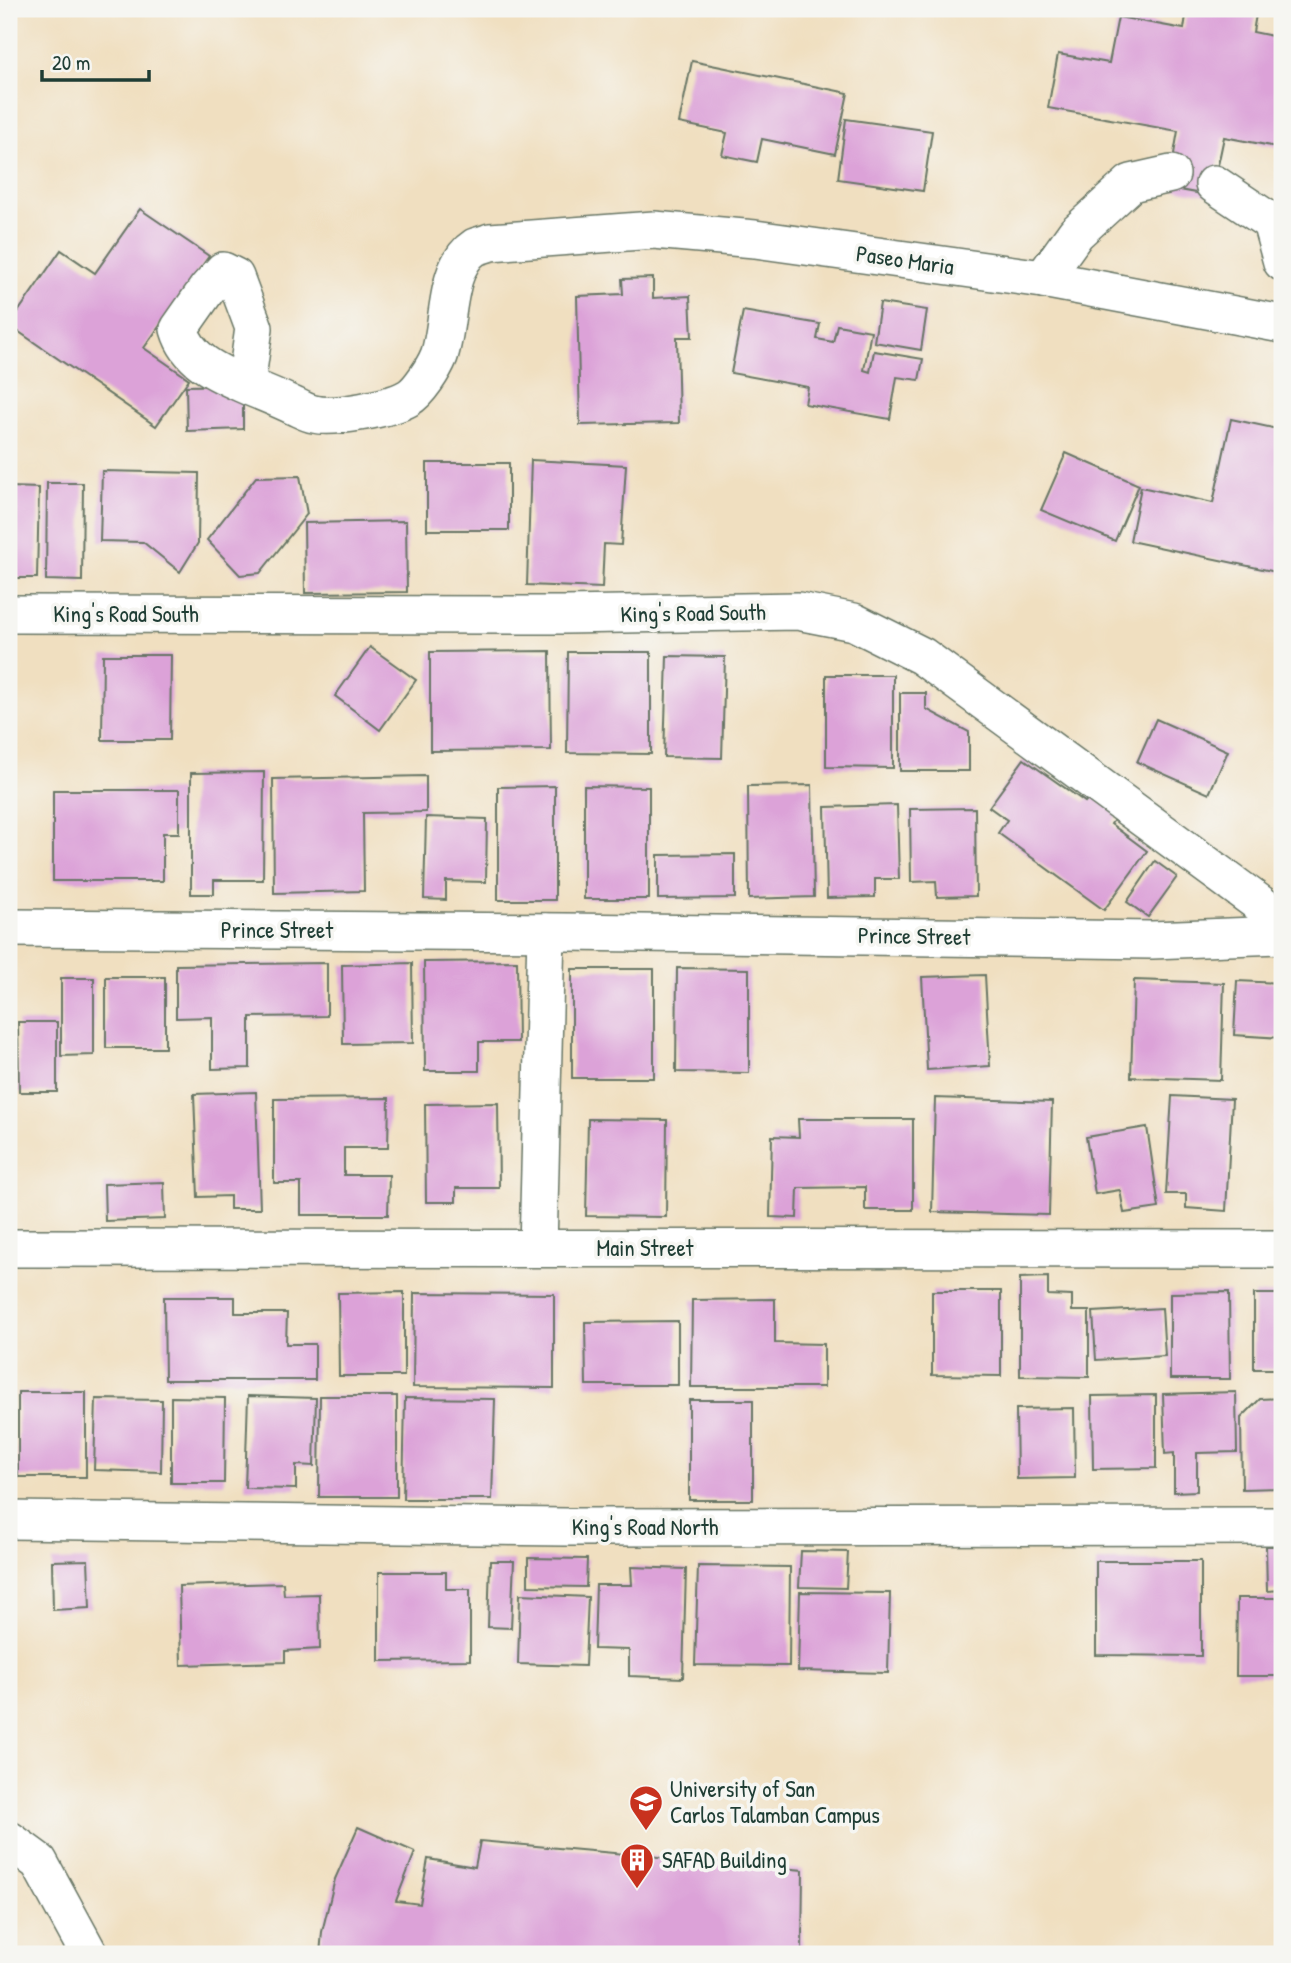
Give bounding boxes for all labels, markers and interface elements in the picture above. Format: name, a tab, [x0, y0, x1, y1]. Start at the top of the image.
scale bar	[42, 38, 149, 82]
text: 20 m	[52, 48, 90, 77]
street label: Paseo Maria	[854, 237, 956, 282]
street label: King's Road South	[620, 596, 766, 629]
street label: King's Road South	[53, 598, 199, 629]
street label: Prince Street	[221, 914, 334, 945]
street label: Prince Street	[858, 919, 972, 952]
street label: Main Street	[596, 1232, 695, 1263]
street label: King's Road North	[572, 1511, 719, 1542]
place label: University of San Carlos Talamban Campus	[670, 1773, 880, 1830]
school or university icon: University of San Carlos Talamban Campus	[627, 1783, 665, 1832]
building icon: SAFAD Building	[618, 1841, 656, 1890]
place label: SAFAD Building	[662, 1844, 787, 1875]

